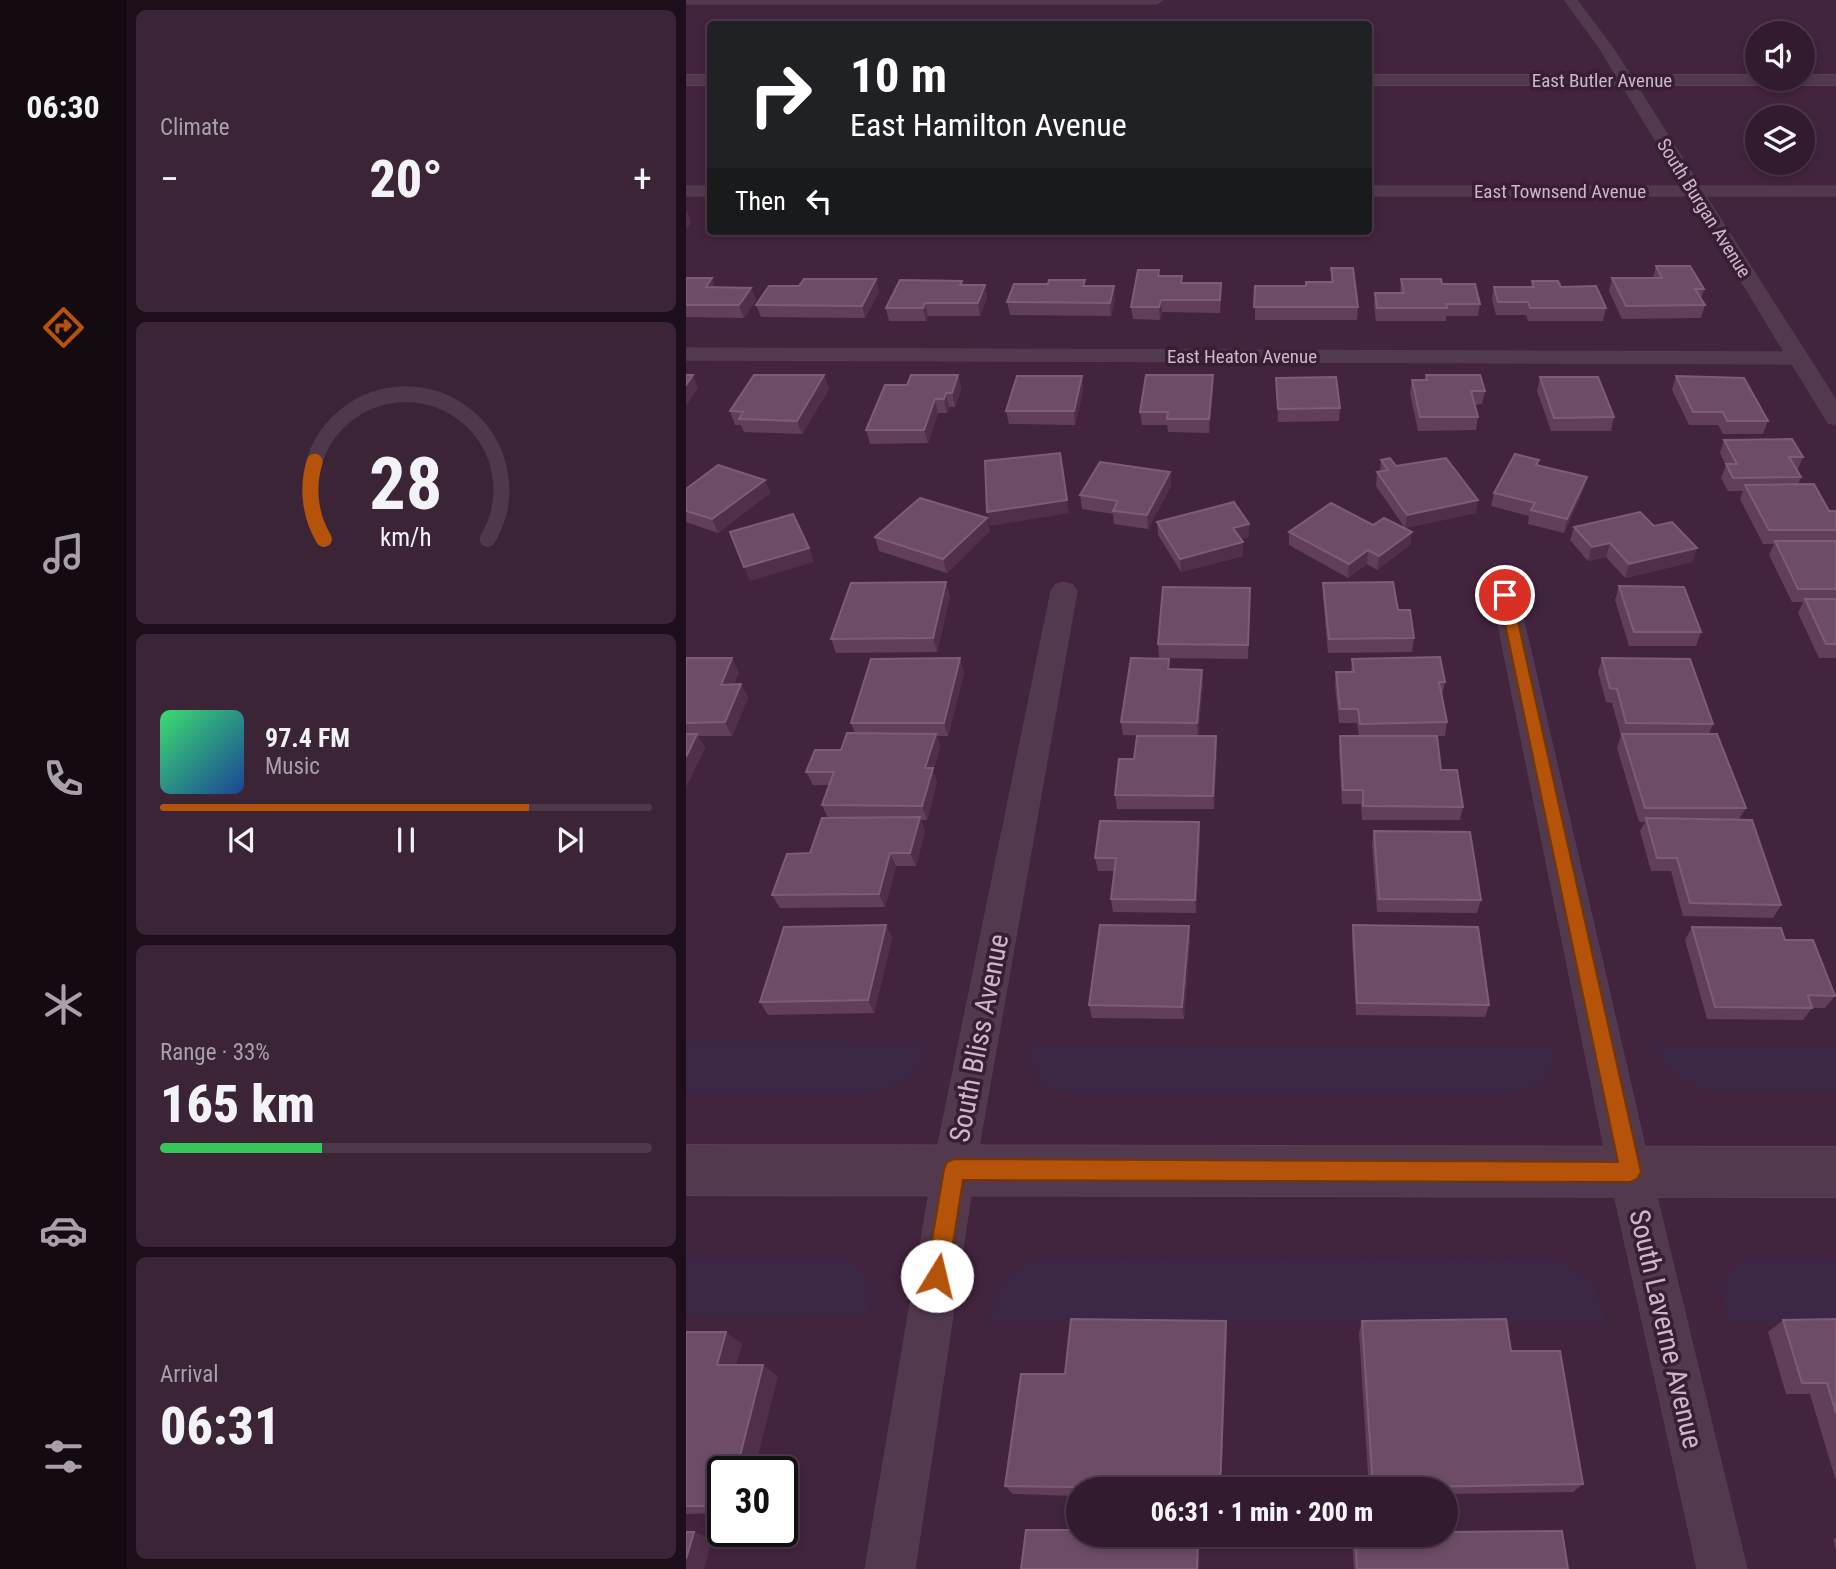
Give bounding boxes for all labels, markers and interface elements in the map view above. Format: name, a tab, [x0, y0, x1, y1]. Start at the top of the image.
map controls	[1745, 21, 1815, 175]
button: sound	[1745, 21, 1815, 91]
text: 10 m	[850, 47, 947, 104]
icon: right	[735, 49, 826, 140]
street label: East Butler Avenue	[1532, 69, 1672, 92]
text: 06:30	[26, 88, 100, 126]
button: layers	[1745, 105, 1815, 175]
text: East Hamilton Avenue	[850, 106, 1127, 144]
text: Climate	[160, 114, 230, 141]
street label: South Burgan Avenue	[1652, 134, 1756, 282]
text: 20°	[369, 149, 443, 210]
text: −	[160, 157, 179, 201]
text: +	[633, 157, 652, 201]
street label: East Townsend Avenue	[1474, 180, 1646, 203]
icon: left	[800, 182, 838, 220]
text: Then	[735, 186, 786, 216]
icon: directions	[39, 303, 88, 352]
street label: East Heaton Avenue	[1167, 345, 1317, 368]
text: 28	[369, 441, 443, 527]
text: km/h	[380, 522, 432, 551]
icon: music	[39, 529, 88, 578]
pin	[1475, 565, 1535, 625]
icon: arrive	[1486, 576, 1524, 614]
text: 97.4 FM	[265, 723, 350, 753]
text: Music	[265, 753, 320, 780]
icon: phone	[39, 754, 88, 803]
icon: previous	[223, 821, 261, 859]
icon: pause	[387, 821, 425, 859]
icon: next	[551, 821, 589, 859]
street label: South Bliss Avenue	[943, 931, 1015, 1145]
icon: climate	[39, 980, 88, 1029]
text: Range · 33%	[160, 1039, 270, 1066]
text: 165 km	[160, 1074, 315, 1135]
icon: car	[39, 1206, 88, 1255]
street label: South Laverne Avenue	[1622, 1206, 1710, 1452]
position arrow	[900, 1239, 974, 1313]
text: Arrival	[160, 1361, 219, 1388]
text: 06:31	[160, 1396, 280, 1457]
icon: filters	[39, 1432, 88, 1481]
speed limit sign: 30	[707, 1456, 798, 1547]
text: 06:31 · 1 min · 200 m	[1151, 1497, 1373, 1527]

